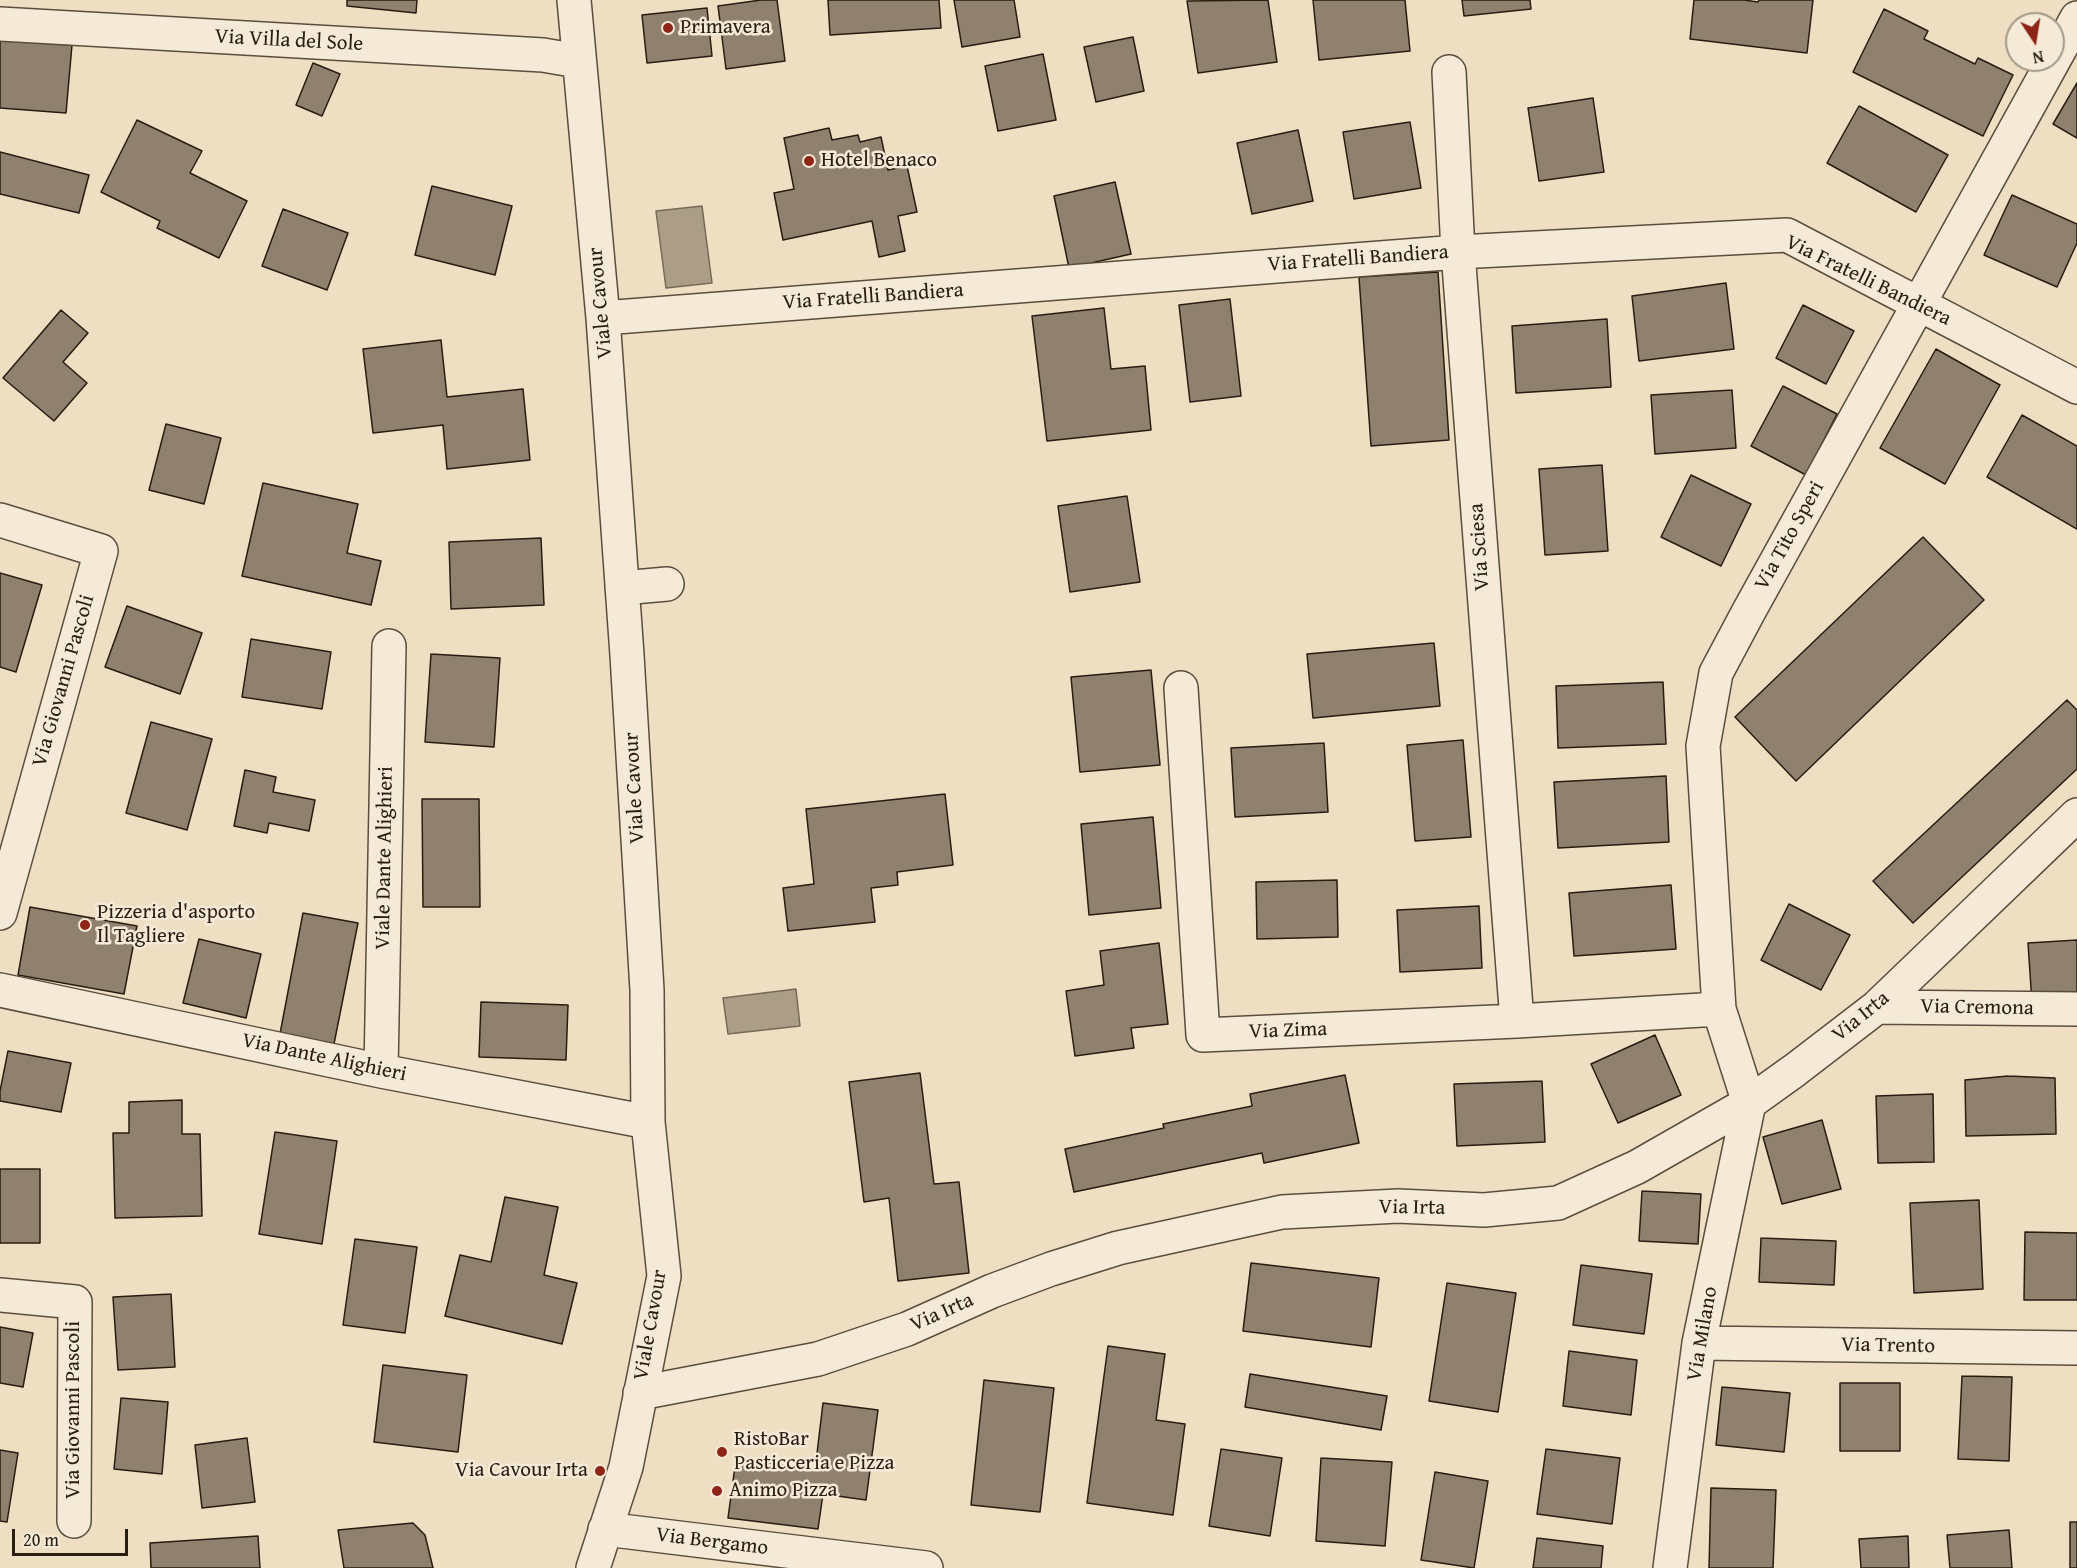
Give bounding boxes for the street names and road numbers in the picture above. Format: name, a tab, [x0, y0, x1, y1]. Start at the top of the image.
street label: Via Villa del Sole	[214, 25, 364, 57]
street label: Via Fratelli Bandiera	[1781, 230, 1955, 332]
street label: Via Fratelli Bandiera	[1267, 240, 1449, 278]
street label: Viale Cavour	[584, 246, 618, 360]
street label: Via Fratelli Bandiera	[782, 278, 964, 316]
street label: Via Tito Speri	[1750, 477, 1830, 595]
street label: Via Sciesa	[1464, 502, 1496, 592]
street label: Via Giovanni Pascoli	[27, 592, 101, 770]
street label: Viale Cavour	[619, 732, 651, 844]
street label: Viale Dante Alighieri	[371, 766, 399, 950]
street label: Via Irta	[1827, 986, 1895, 1048]
street label: Via Cremona	[1920, 994, 2034, 1022]
street label: Via Zima	[1248, 1017, 1328, 1045]
street label: Via Dante Alighieri	[239, 1028, 409, 1088]
street label: Via Irta	[1378, 1195, 1446, 1221]
street label: Viale Cavour	[629, 1268, 673, 1382]
street label: Via Milano	[1682, 1285, 1724, 1383]
street label: Via Irta	[906, 1288, 978, 1338]
street label: Via Giovanni Pascoli	[61, 1321, 87, 1499]
street label: Via Trento	[1841, 1333, 1935, 1359]
street label: Via Bergamo	[654, 1523, 770, 1561]

